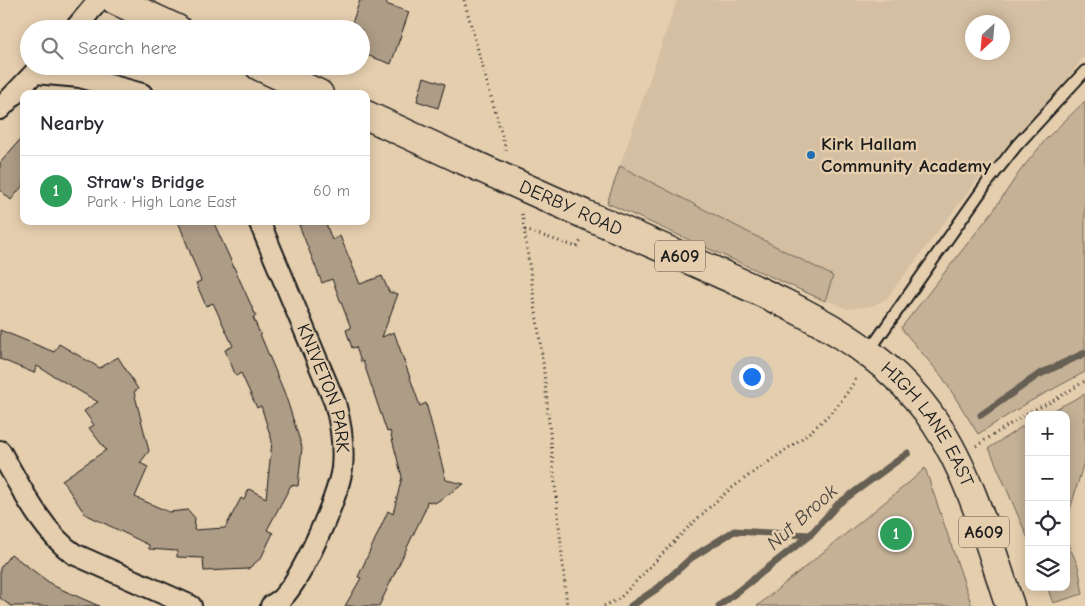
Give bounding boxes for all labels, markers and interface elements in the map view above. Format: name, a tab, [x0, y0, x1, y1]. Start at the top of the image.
north arrow	[965, 15, 1010, 60]
search box	[20, 20, 370, 75]
icon: search	[38, 34, 66, 62]
text: Search here	[78, 37, 177, 59]
text: Nearby	[40, 111, 104, 135]
place label: Kirk Hallam Community Academy	[821, 133, 991, 177]
marker: Kirk Hallam Community Academy	[805, 149, 817, 161]
text: Straw's Bridge	[87, 171, 204, 193]
street label: DERBY ROAD	[516, 175, 626, 241]
text: 1	[53, 182, 59, 200]
text: 60 m	[313, 182, 350, 200]
text: Park · High Lane East	[87, 193, 236, 211]
road number: A609	[655, 240, 705, 272]
street label: KNIVETON PARK	[292, 321, 354, 453]
street label: HIGH LANE EAST	[877, 357, 978, 490]
your location	[739, 364, 765, 390]
map controls	[1025, 411, 1070, 591]
button: +	[1025, 411, 1070, 456]
button: −	[1025, 456, 1070, 501]
water label: Nut Brook	[762, 479, 842, 555]
button: locate	[1025, 501, 1070, 546]
pin: 1	[880, 515, 912, 553]
road number: A609	[959, 516, 1009, 548]
button: layers	[1025, 546, 1070, 591]

